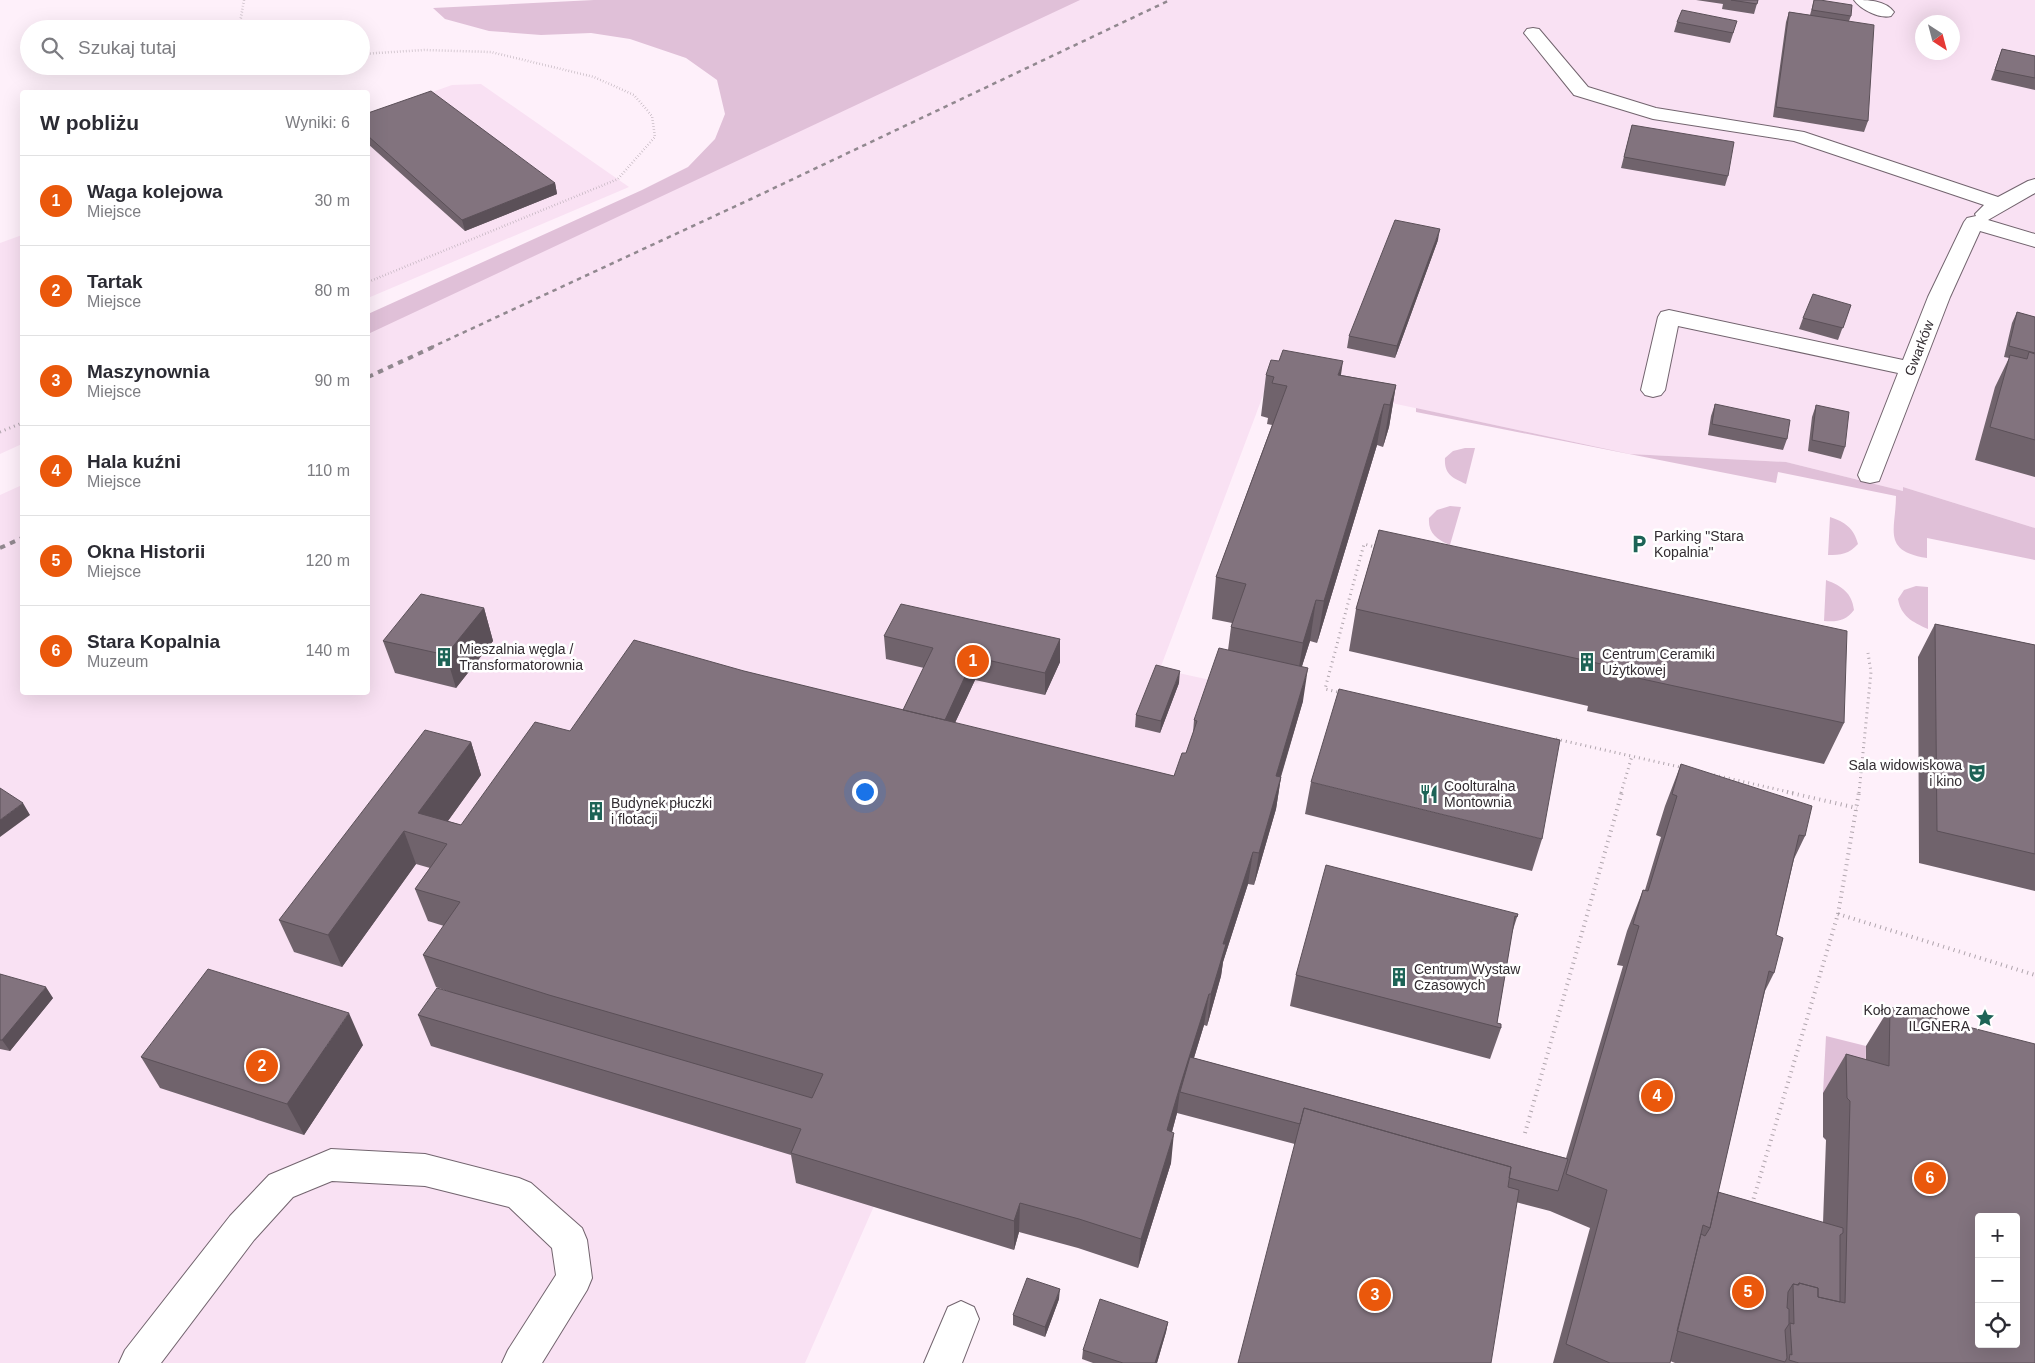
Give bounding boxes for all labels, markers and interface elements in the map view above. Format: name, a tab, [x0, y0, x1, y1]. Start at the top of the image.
north arrow	[1915, 15, 1960, 60]
search box	[20, 20, 370, 75]
icon: search	[38, 34, 66, 62]
text: Szukaj tutaj	[78, 37, 176, 58]
text: W pobliżu	[40, 111, 139, 134]
text: Wyniki: 6	[285, 114, 350, 131]
text: Waga kolejowa	[87, 181, 223, 202]
text: 1	[52, 192, 60, 209]
text: 30 m	[314, 192, 350, 209]
text: Miejsce	[87, 203, 141, 220]
text: Tartak	[87, 271, 143, 292]
text: 2	[52, 282, 60, 299]
text: 80 m	[314, 282, 350, 299]
text: Miejsce	[87, 293, 141, 310]
street label: Gwarków	[1901, 317, 1937, 378]
text: Maszynownia	[87, 361, 209, 382]
text: 3	[52, 372, 60, 389]
text: 90 m	[314, 372, 350, 389]
text: Miejsce	[87, 383, 141, 400]
text: Hala kuźni	[87, 451, 181, 472]
text: 4	[52, 462, 60, 479]
text: 110 m	[307, 462, 350, 479]
text: Miejsce	[87, 473, 141, 490]
place label: Parking "Stara Kopalnia"	[1654, 528, 1744, 560]
parking icon: Parking "Stara Kopalnia"	[1628, 533, 1650, 555]
text: Okna Historii	[87, 541, 205, 562]
text: 5	[52, 552, 60, 569]
text: 120 m	[306, 552, 350, 569]
text: Miejsce	[87, 563, 141, 580]
text: Stara Kopalnia	[87, 631, 220, 652]
place label: Mieszalnia węgla / Transformatorownia	[459, 641, 583, 673]
text: 6	[52, 642, 60, 659]
text: 140 m	[306, 642, 350, 659]
pin: 1	[957, 642, 989, 680]
building icon: Mieszalnia węgla / Transformatorownia	[433, 646, 455, 668]
place label: Centrum Ceramiki Użytkowej	[1602, 646, 1715, 678]
building icon: Centrum Ceramiki Użytkowej	[1576, 651, 1598, 673]
text: Muzeum	[87, 653, 148, 670]
place label: Sala widowiskowa i kino	[1848, 757, 1962, 789]
theatre icon: Sala widowiskowa i kino	[1966, 762, 1988, 784]
place label: Coolturalna Montownia	[1444, 778, 1516, 810]
your location	[852, 779, 878, 805]
restaurant icon: Coolturalna Montownia	[1418, 783, 1440, 805]
place label: Budynek płuczki i flotacji	[611, 795, 712, 827]
building icon: Budynek płuczki i flotacji	[585, 800, 607, 822]
place label: Centrum Wystaw Czasowych	[1414, 961, 1521, 993]
building icon: Centrum Wystaw Czasowych	[1388, 966, 1410, 988]
place label: Koło zamachowe ILGNERA	[1863, 1002, 1971, 1034]
place icon: Koło zamachowe ILGNERA	[1974, 1007, 1996, 1029]
pin: 2	[246, 1047, 278, 1085]
pin: 4	[1641, 1077, 1673, 1115]
pin: 6	[1914, 1159, 1946, 1197]
map controls	[1975, 1213, 2020, 1348]
button: +	[1975, 1213, 2020, 1258]
button: −	[1975, 1258, 2020, 1303]
pin: 5	[1732, 1273, 1764, 1311]
pin: 3	[1359, 1276, 1391, 1314]
button: locate	[1975, 1303, 2020, 1348]

